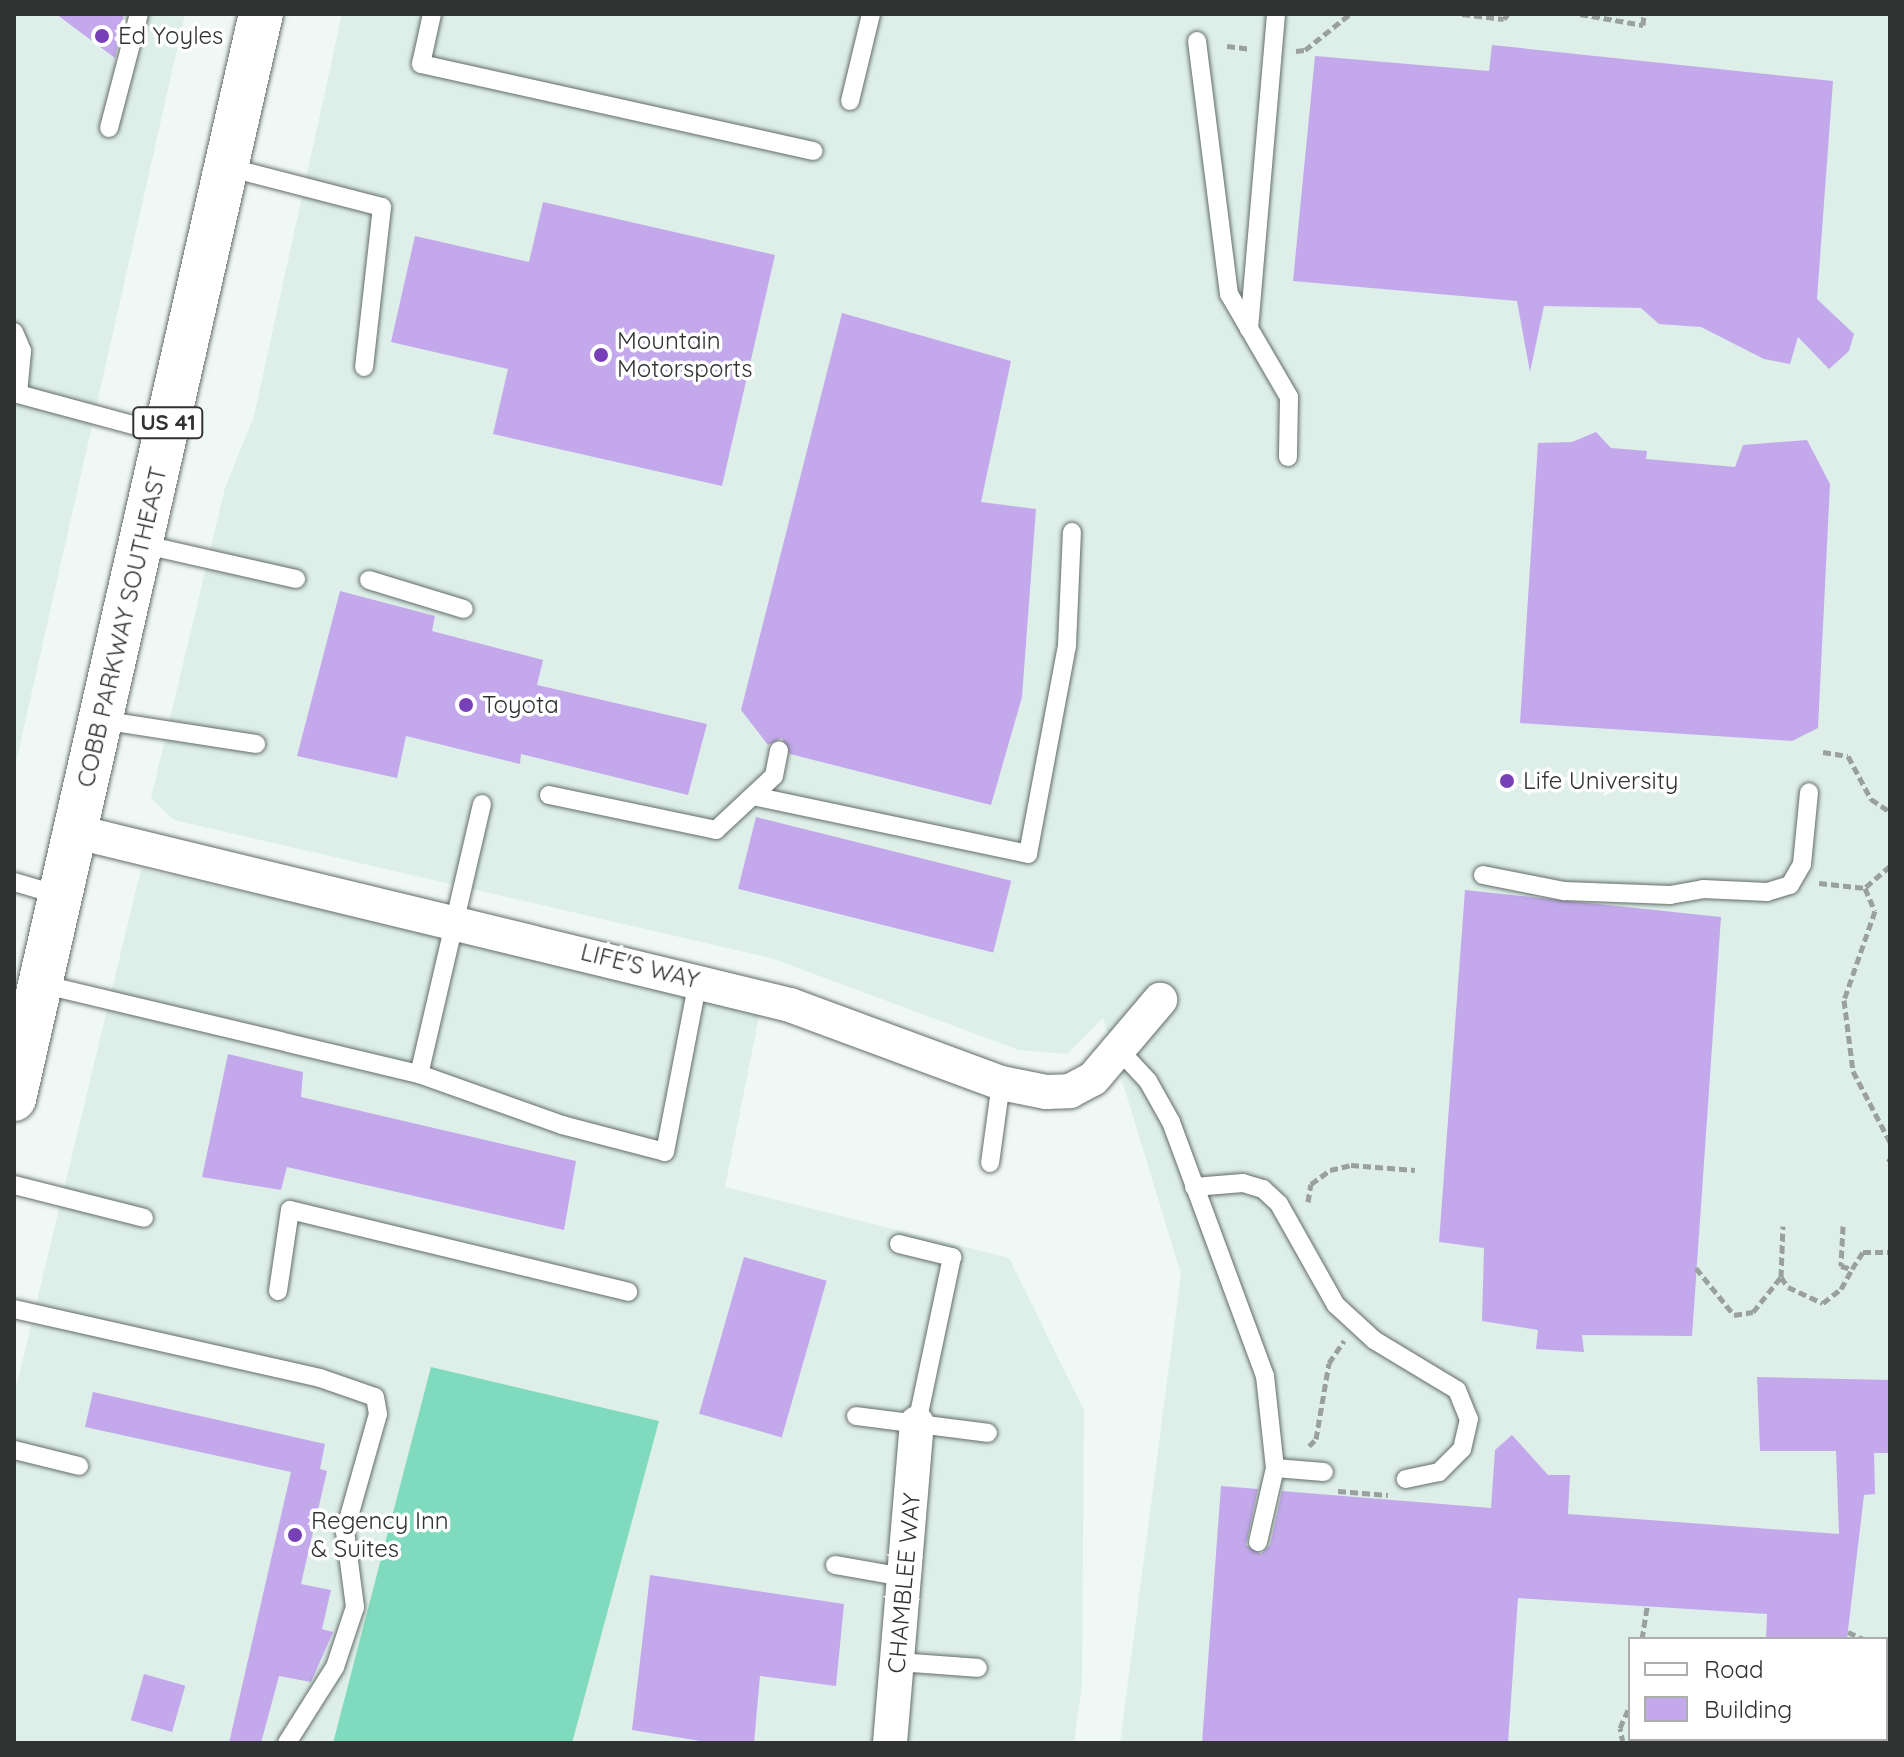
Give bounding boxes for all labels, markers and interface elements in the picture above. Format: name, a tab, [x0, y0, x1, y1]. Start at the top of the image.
place label: Ed Yoyles	[118, 22, 223, 50]
marker: Ed Yoyles	[93, 27, 111, 45]
place label: Mountain Motorsports	[617, 327, 753, 383]
marker: Mountain Motorsports	[592, 346, 610, 364]
road number: US 41	[132, 405, 204, 441]
street label: COBB PARKWAY SOUTHEAST	[71, 464, 173, 790]
place label: Toyota	[482, 691, 559, 719]
marker: Toyota	[457, 696, 475, 714]
place label: Life University	[1523, 767, 1678, 795]
marker: Life University	[1498, 772, 1516, 790]
street label: LIFE'S WAY	[578, 937, 702, 995]
street label: CHAMBLEE WAY	[882, 1492, 926, 1674]
place label: Regency Inn & Suites	[311, 1507, 449, 1563]
marker: Regency Inn & Suites	[286, 1526, 304, 1544]
legend	[1628, 1637, 1888, 1741]
text: Road	[1704, 1654, 1764, 1684]
text: Building	[1704, 1694, 1792, 1724]

